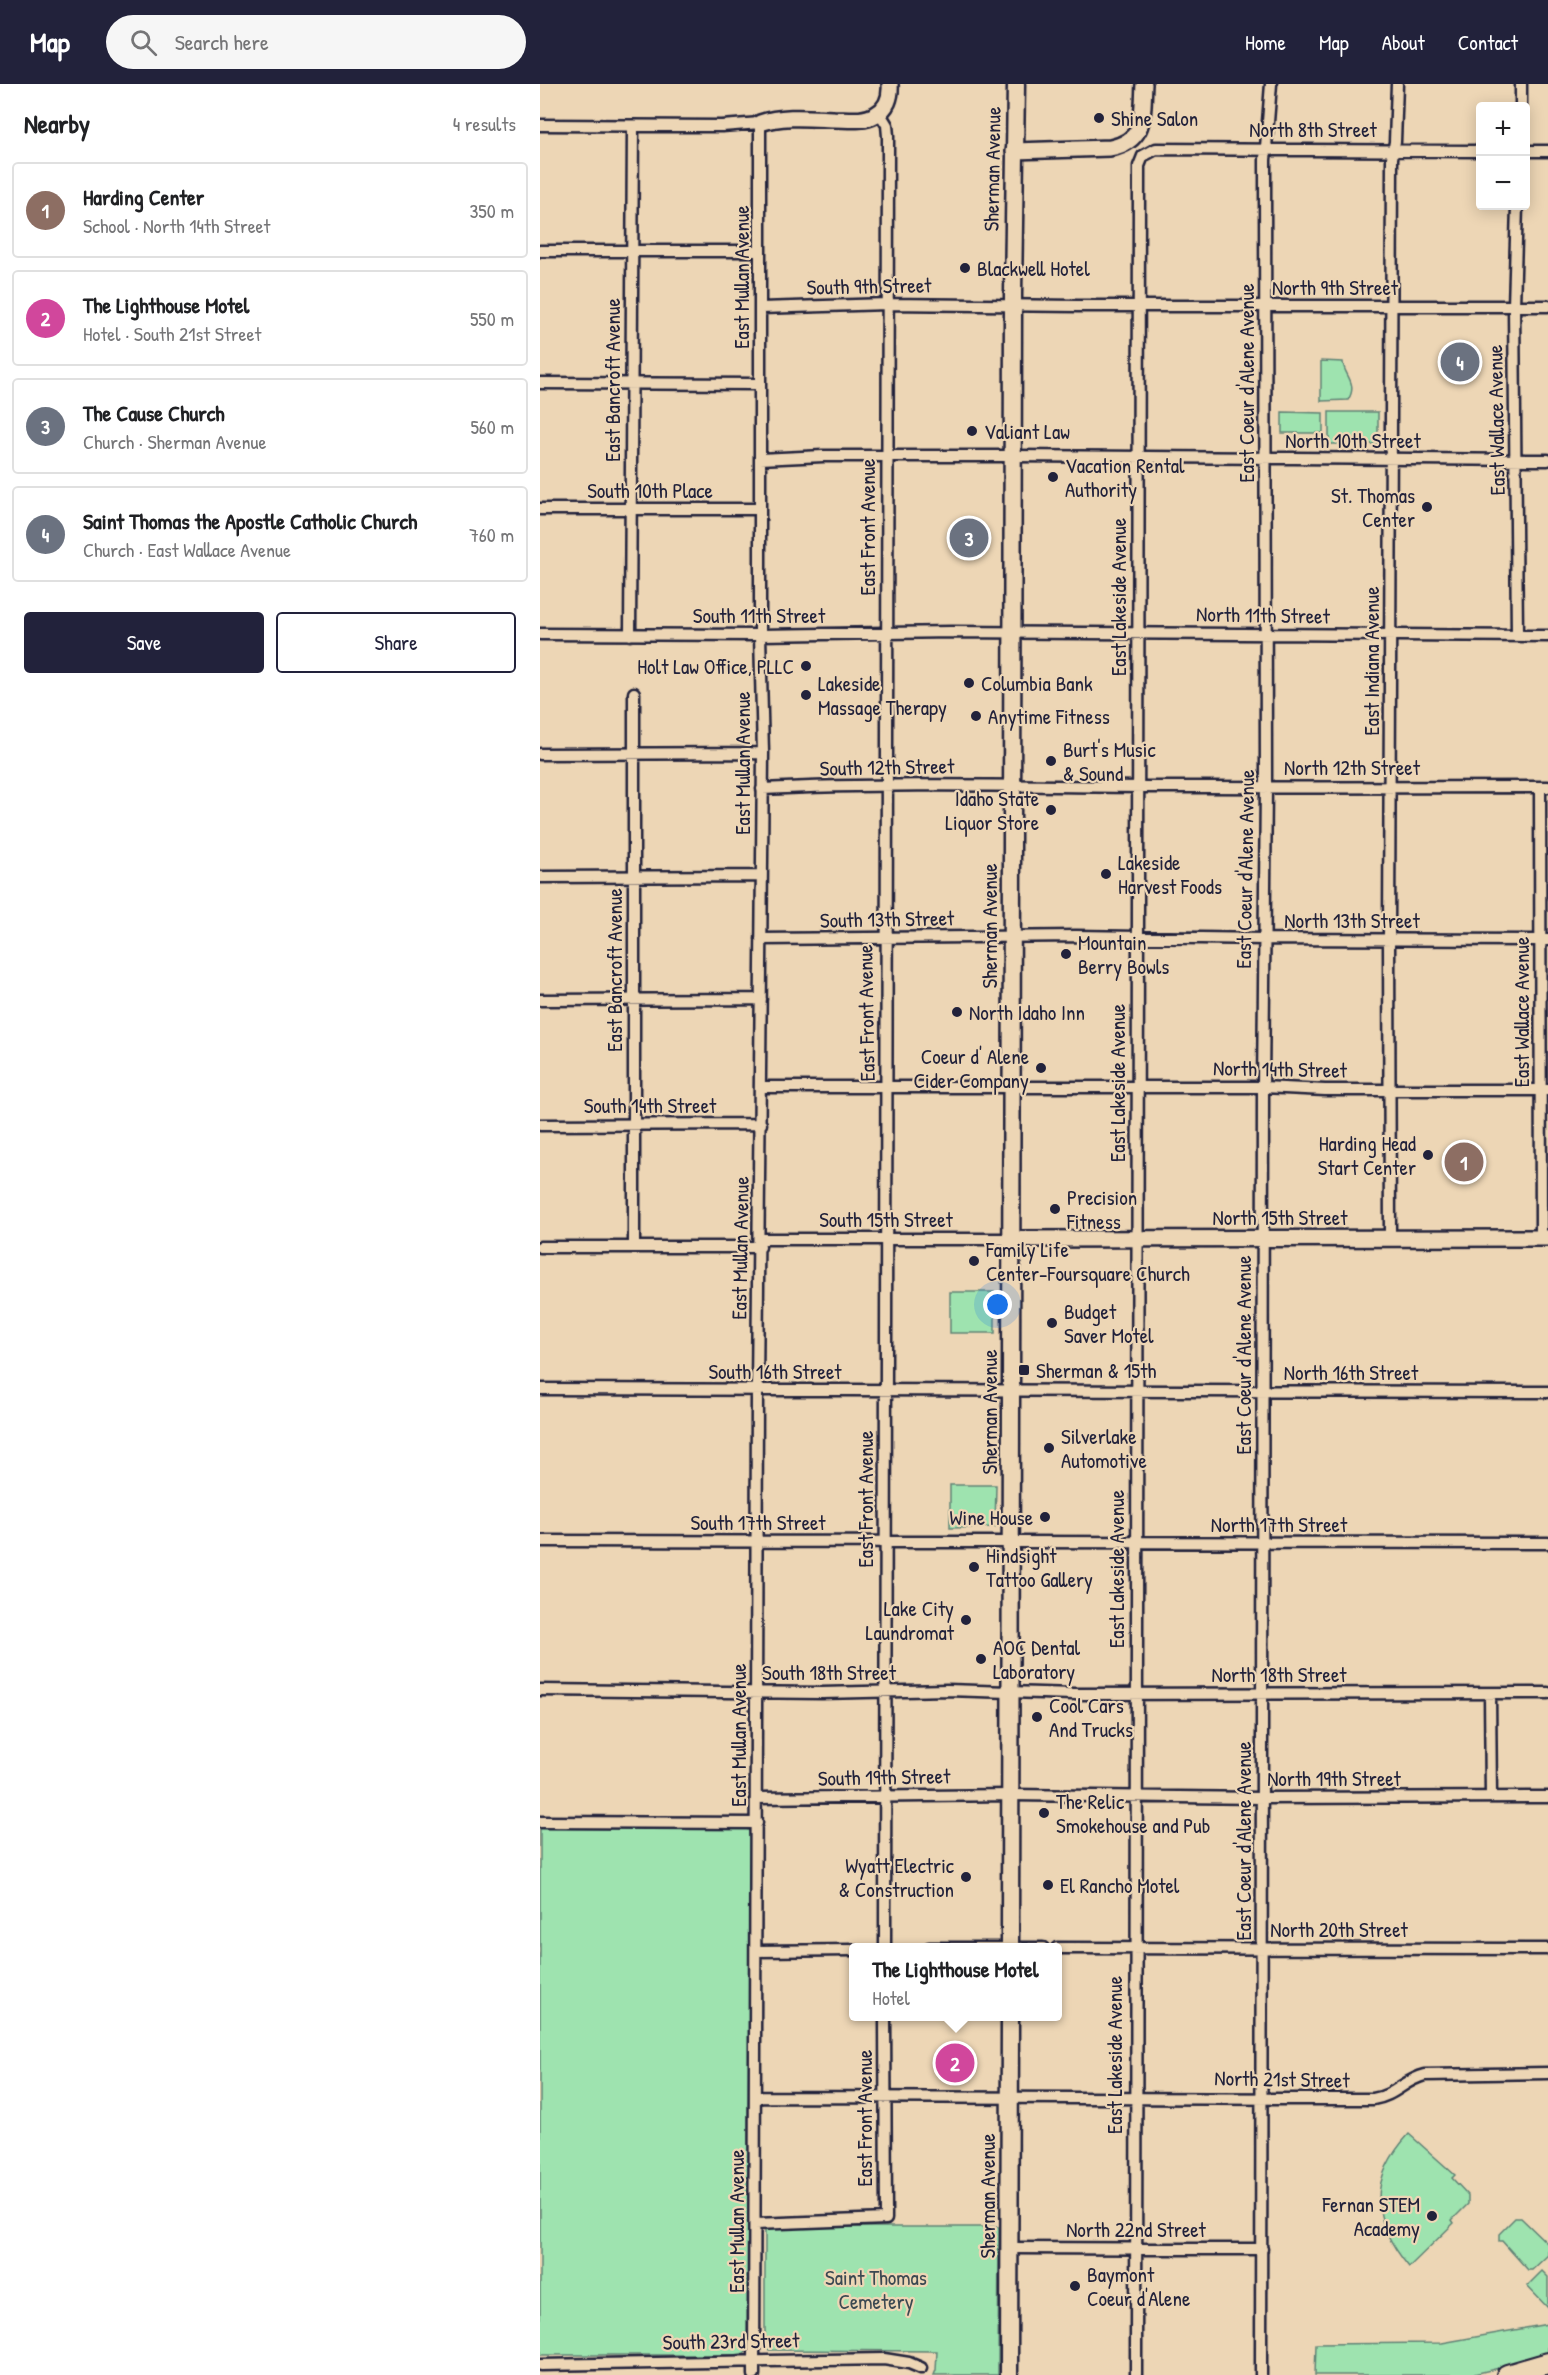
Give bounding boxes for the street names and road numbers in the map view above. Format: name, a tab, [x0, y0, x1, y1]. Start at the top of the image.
street label: Sherman Avenue	[976, 106, 1008, 232]
street label: North 8th Street	[1249, 115, 1377, 144]
street label: East Mullan Avenue	[727, 205, 756, 349]
street label: South 9th Street	[806, 270, 932, 302]
street label: North 9th Street	[1272, 273, 1399, 302]
street label: East Coeur d'Alene Avenue	[1232, 283, 1261, 483]
street label: East Bancroft Avenue	[598, 298, 627, 462]
street label: East Wallace Avenue	[1480, 344, 1512, 496]
street label: North 10th Street	[1285, 426, 1421, 455]
street label: East Front Avenue	[853, 459, 882, 595]
street label: South 10th Place	[587, 476, 713, 505]
street label: East Lakeside Avenue	[1104, 518, 1133, 676]
street label: East Indiana Avenue	[1357, 586, 1386, 736]
street label: North 11th Street	[1196, 599, 1331, 631]
street label: South 11th Street	[693, 601, 826, 630]
street label: East Mullan Avenue	[728, 691, 757, 835]
street label: South 12th Street	[819, 751, 955, 783]
street label: North 12th Street	[1284, 753, 1421, 782]
street label: East Coeur d'Alene Avenue	[1229, 769, 1261, 969]
street label: Sherman Avenue	[975, 864, 1004, 989]
street label: East Bancroft Avenue	[600, 888, 629, 1052]
street label: South 13th Street	[820, 903, 955, 935]
street label: North 13th Street	[1284, 906, 1420, 935]
street label: East Wallace Avenue	[1507, 937, 1536, 1087]
street label: East Front Avenue	[850, 944, 882, 1082]
street label: East Lakeside Avenue	[1103, 1004, 1132, 1162]
street label: North 14th Street	[1213, 1053, 1348, 1085]
street label: South 14th Street	[584, 1091, 717, 1120]
street label: East Mullan Avenue	[724, 1176, 756, 1320]
street label: North 15th Street	[1213, 1203, 1348, 1232]
street label: South 15th Street	[819, 1205, 954, 1234]
street label: East Coeur d'Alene Avenue	[1229, 1255, 1258, 1455]
street label: Sherman Avenue	[975, 1350, 1004, 1475]
street label: South 16th Street	[708, 1357, 842, 1386]
street label: North 16th Street	[1284, 1358, 1419, 1387]
street label: East Front Avenue	[851, 1431, 880, 1567]
street label: East Lakeside Avenue	[1102, 1490, 1131, 1648]
street label: South 17th Street	[690, 1508, 826, 1537]
street label: North 17th Street	[1211, 1510, 1348, 1539]
street label: South 18th Street	[762, 1658, 897, 1687]
street label: North 18th Street	[1211, 1660, 1347, 1689]
street label: East Mullan Avenue	[724, 1663, 753, 1807]
street label: East Coeur d'Alene Avenue	[1229, 1741, 1258, 1941]
street label: South 19th Street	[818, 1761, 951, 1793]
street label: North 19th Street	[1267, 1764, 1402, 1793]
street label: North 20th Street	[1270, 1915, 1409, 1944]
street label: East Lakeside Avenue	[1100, 1976, 1129, 2134]
street label: East Front Avenue	[850, 2050, 879, 2186]
street label: North 21st Street	[1214, 2063, 1351, 2095]
street label: Sherman Avenue	[973, 2134, 1002, 2259]
street label: East Mullan Avenue	[722, 2149, 751, 2293]
street label: North 22nd Street	[1066, 2215, 1207, 2244]
street label: South 23rd Street	[662, 2325, 800, 2357]

